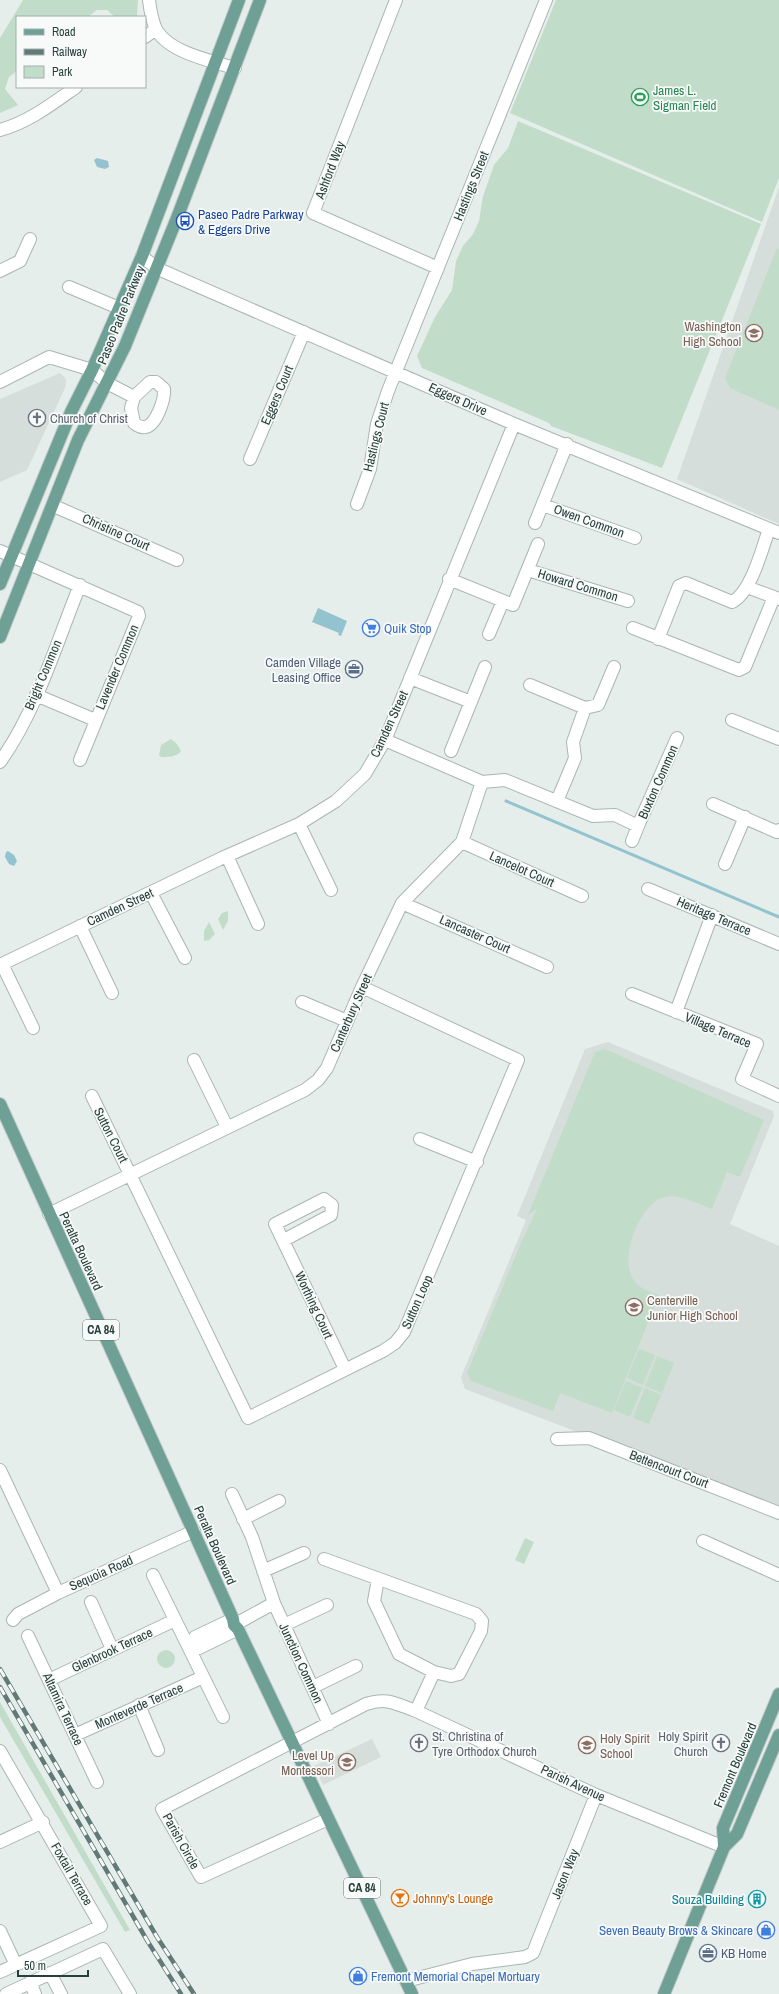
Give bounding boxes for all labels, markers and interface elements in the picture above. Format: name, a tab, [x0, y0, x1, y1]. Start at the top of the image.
legend	[16, 16, 146, 88]
text: Road	[52, 24, 76, 40]
text: Railway	[52, 44, 87, 60]
text: Park	[52, 64, 72, 80]
place label: James L. Sigman Field	[653, 82, 716, 114]
sports icon: James L. Sigman Field	[630, 87, 650, 107]
street label: Ashford Way	[311, 138, 349, 202]
street label: Hastings Street	[449, 149, 493, 223]
place label: Paseo Padre Parkway & Eggers Drive	[198, 206, 304, 238]
bus stop icon: Paseo Padre Parkway & Eggers Drive	[175, 211, 195, 231]
street label: Paseo Padre Parkway	[93, 262, 149, 367]
place label: Washington High School	[683, 318, 741, 350]
school or university icon: Washington High School	[744, 323, 764, 343]
street label: Eggers Court	[257, 363, 297, 427]
street label: Eggers Drive	[426, 379, 490, 419]
street label: Hastings Court	[359, 400, 393, 474]
church icon: Church of Christ	[27, 408, 47, 428]
place label: Church of Christ	[50, 410, 128, 427]
street label: Owen Common	[551, 500, 627, 542]
street label: Christine Court	[80, 510, 153, 554]
street label: Howard Common	[536, 565, 620, 605]
supermarket icon: Quik Stop	[361, 618, 381, 638]
place label: Quik Stop	[384, 620, 431, 637]
street label: Lavender Common	[91, 622, 143, 712]
street label: Bright Common	[21, 637, 65, 713]
place label: Camden Village Leasing Office	[265, 654, 341, 686]
office icon: Camden Village Leasing Office	[344, 659, 364, 679]
street label: Camden Street	[366, 688, 412, 760]
street label: Buxton Common	[634, 742, 682, 822]
street label: Lancelot Court	[487, 847, 557, 891]
street label: Camden Street	[84, 884, 156, 930]
street label: Heritage Terrace	[674, 893, 754, 939]
street label: Lancaster Court	[437, 911, 513, 957]
street label: Canterbury Street	[326, 971, 376, 1055]
street label: Village Terrace	[682, 1008, 754, 1052]
street label: Sutton Court	[90, 1104, 132, 1166]
street label: Peralta Boulevard	[55, 1209, 107, 1293]
street label: Worthing Court	[291, 1269, 337, 1341]
street label: Sutton Loop	[398, 1272, 436, 1332]
place label: Centerville Junior High School	[647, 1292, 738, 1324]
school or university icon: Centerville Junior High School	[624, 1297, 644, 1317]
road number: CA 84	[83, 1320, 119, 1340]
street label: Bettencourt Court	[627, 1446, 711, 1492]
street label: Peralta Boulevard	[190, 1503, 240, 1587]
street label: Sequoia Road	[66, 1551, 136, 1595]
street label: Junction Common	[275, 1620, 327, 1706]
street label: Glenbrook Terrace	[69, 1624, 155, 1676]
street label: Altamira Terrace	[38, 1669, 87, 1748]
street label: Monteverde Terrace	[92, 1679, 186, 1733]
street label: Fremont Boulevard	[709, 1720, 761, 1810]
place label: St. Christina of Tyre Orthodox Church	[432, 1728, 537, 1760]
place label: Holy Spirit Church	[658, 1728, 708, 1760]
place label: Holy Spirit School	[600, 1730, 650, 1762]
church icon: St. Christina of Tyre Orthodox Church	[409, 1733, 429, 1753]
church icon: Holy Spirit Church	[711, 1733, 731, 1753]
school or university icon: Holy Spirit School	[577, 1735, 597, 1755]
place label: Level Up Montessori	[281, 1747, 334, 1779]
school or university icon: Level Up Montessori	[337, 1752, 357, 1772]
street label: Parish Avenue	[538, 1761, 608, 1805]
street label: Parish Circle	[159, 1810, 203, 1872]
street label: Foxtail Terrace	[47, 1840, 97, 1909]
street label: Jason Way	[547, 1846, 583, 1901]
road number: CA 84	[344, 1878, 380, 1898]
bar icon: Johnny's Lounge	[390, 1888, 410, 1908]
building icon: Souza Building	[747, 1889, 767, 1909]
place label: Johnny's Lounge	[413, 1890, 493, 1907]
place label: Souza Building	[672, 1891, 744, 1908]
shop icon: Seven Beauty Brows & Skincare	[756, 1920, 776, 1940]
place label: Seven Beauty Brows & Skincare	[599, 1922, 753, 1939]
office icon: KB Home	[698, 1943, 718, 1963]
place label: KB Home	[721, 1945, 767, 1962]
scale bar	[18, 1952, 88, 1978]
text: 50 m	[24, 1958, 46, 1974]
shop icon: Fremont Memorial Chapel Mortuary	[348, 1966, 368, 1986]
place label: Fremont Memorial Chapel Mortuary	[371, 1968, 541, 1985]

